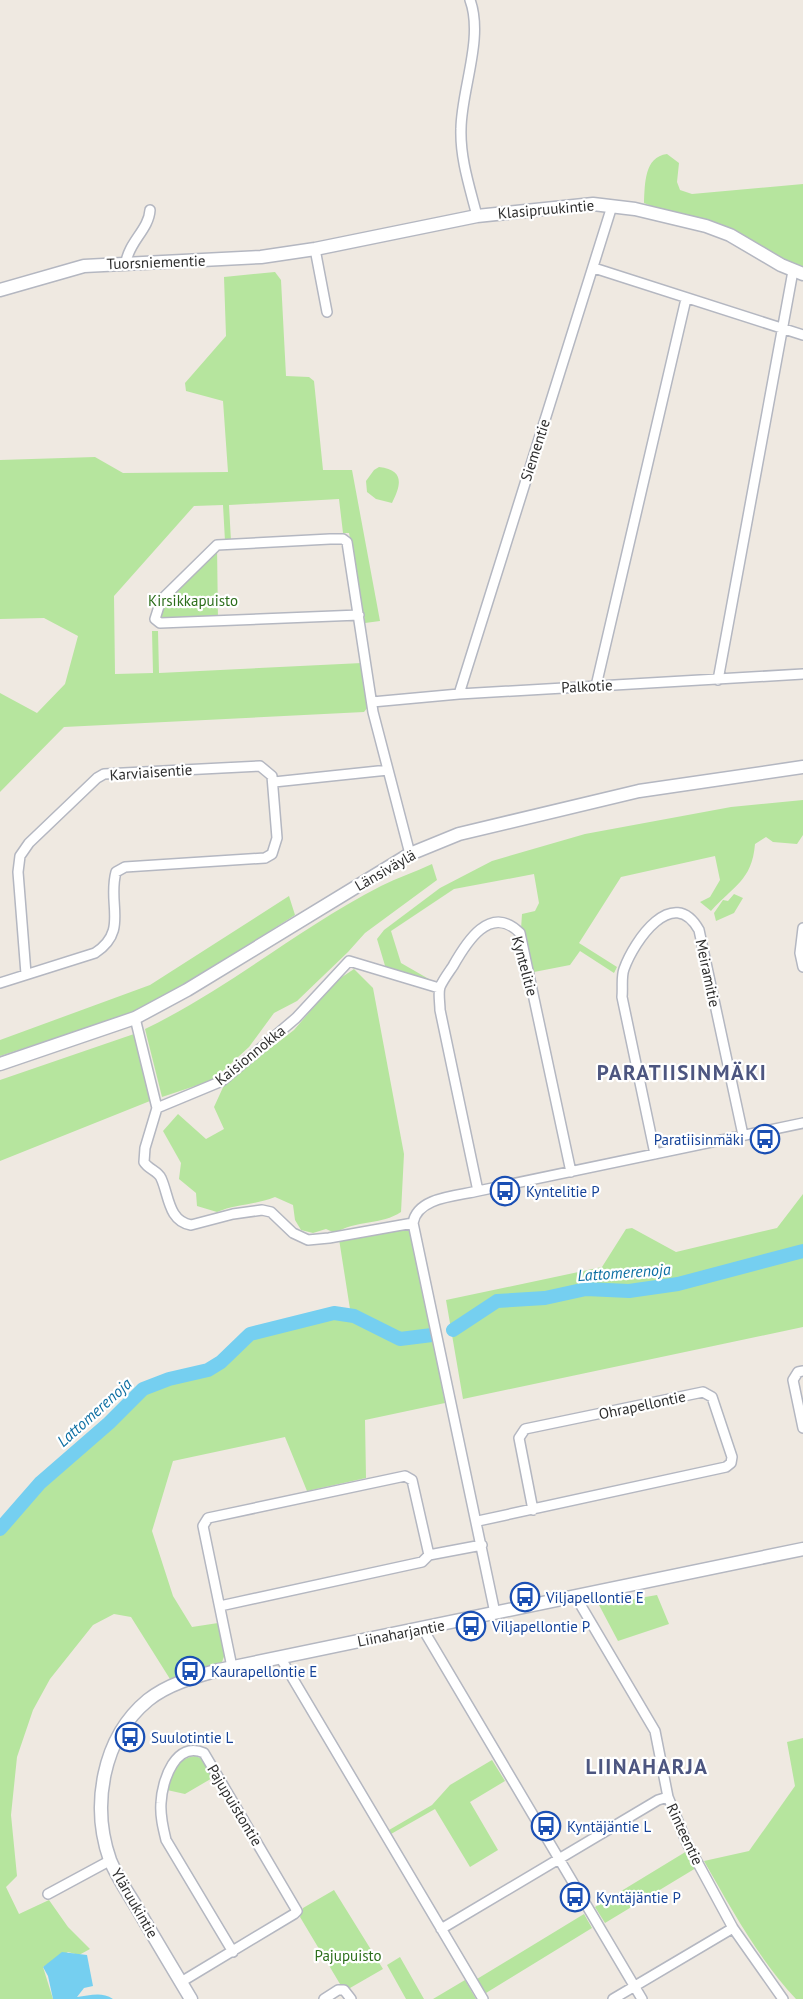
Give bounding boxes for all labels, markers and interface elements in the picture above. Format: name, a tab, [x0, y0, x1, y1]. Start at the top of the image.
street label: Klasipruukintie	[497, 195, 595, 223]
street label: Tuorsniementie	[106, 251, 206, 273]
street label: Siementie	[516, 416, 554, 484]
park label: Kirsikkapuisto	[148, 591, 238, 610]
street label: Palkotie	[561, 675, 613, 697]
street label: Karviaisentie	[109, 760, 193, 784]
street label: Länsiväylä	[351, 845, 419, 895]
street label: Kyntelitie	[508, 934, 542, 998]
street label: Meiramitie	[692, 937, 724, 1009]
street label: Kaisionnokka	[211, 1021, 289, 1089]
district label: PARATIISINMÄKI	[597, 1059, 767, 1086]
bus stop icon: Paratiisinmäki	[749, 1123, 781, 1155]
place label: Paratiisinmäki	[654, 1130, 744, 1149]
bus stop icon: Kyntelitie P	[489, 1175, 521, 1207]
place label: Kyntelitie P	[526, 1182, 600, 1201]
water label: Lattomerenoja	[577, 1259, 672, 1285]
water label: Lattomerenoja	[53, 1373, 136, 1451]
street label: Ohrapellontie	[597, 1387, 687, 1423]
bus stop icon: Viljapellontie E	[509, 1581, 541, 1613]
place label: Viljapellontie E	[545, 1588, 644, 1607]
bus stop icon: Viljapellontie P	[455, 1610, 487, 1642]
street label: Liinaharjantie	[356, 1615, 446, 1651]
place label: Viljapellontie P	[491, 1617, 590, 1636]
bus stop icon: Kaurapellontie E	[174, 1655, 206, 1687]
place label: Kaurapellontie E	[211, 1662, 317, 1681]
bus stop icon: Suulotintie L	[114, 1721, 146, 1753]
place label: Suulotintie L	[151, 1728, 234, 1747]
district label: LIINAHARJA	[585, 1753, 709, 1780]
street label: Pajupuistontie	[203, 1761, 267, 1849]
street label: Rinteentie	[662, 1800, 708, 1868]
bus stop icon: Kyntäjäntie L	[530, 1810, 562, 1842]
place label: Kyntäjäntie L	[567, 1817, 651, 1836]
street label: Yläruukintie	[107, 1865, 163, 1941]
bus stop icon: Kyntäjäntie P	[559, 1881, 591, 1913]
place label: Kyntäjäntie P	[596, 1888, 681, 1907]
park label: Pajupuisto	[315, 1946, 381, 1965]

